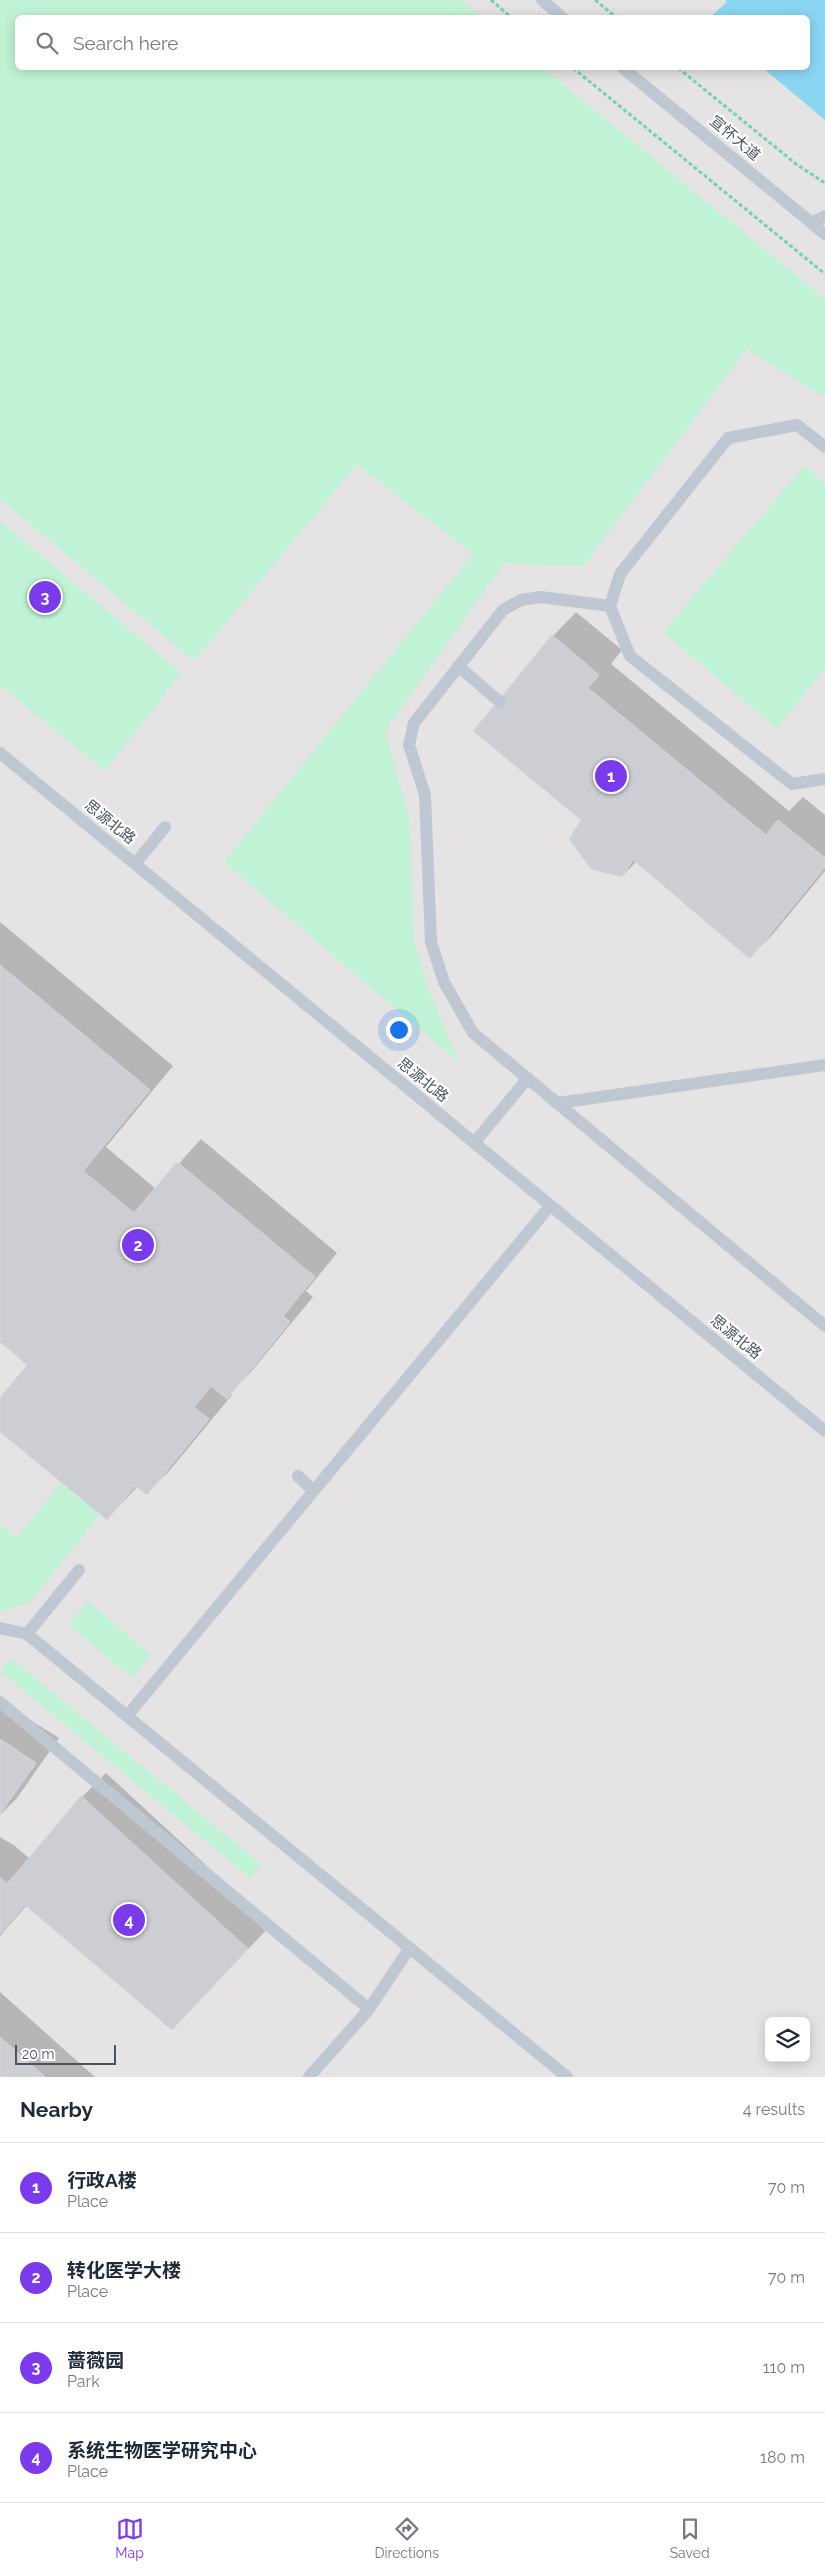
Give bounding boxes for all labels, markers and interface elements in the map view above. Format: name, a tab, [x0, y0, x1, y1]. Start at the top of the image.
search box	[15, 15, 810, 70]
icon: search	[33, 29, 61, 57]
text: Search here	[73, 32, 179, 54]
street label: 宣怀大道	[706, 112, 764, 164]
pin: 3	[29, 578, 61, 616]
pin: 1	[595, 757, 627, 795]
street label: 思源北路	[81, 796, 139, 848]
your location	[386, 1017, 412, 1043]
street label: 思源北路	[394, 1054, 452, 1106]
pin: 2	[122, 1226, 154, 1264]
street label: 思源北路	[707, 1311, 765, 1363]
pin: 4	[113, 1901, 145, 1939]
map controls	[765, 2017, 810, 2062]
button: layers	[765, 2017, 810, 2062]
scale bar	[15, 2042, 116, 2065]
text: 20 m	[22, 2046, 54, 2062]
text: Nearby	[20, 2097, 93, 2122]
text: 4 results	[743, 2100, 805, 2119]
text: 行政A楼	[67, 2169, 137, 2191]
text: 1	[32, 2178, 40, 2197]
text: 70 m	[768, 2178, 805, 2197]
text: Place	[67, 2192, 108, 2211]
text: 转化医学大楼	[67, 2259, 181, 2281]
text: 2	[31, 2268, 41, 2287]
text: 70 m	[768, 2268, 805, 2287]
text: Place	[67, 2282, 108, 2301]
text: 蔷薇园	[67, 2349, 124, 2371]
text: 3	[32, 2358, 40, 2377]
text: 110 m	[763, 2358, 805, 2377]
text: Park	[67, 2372, 100, 2391]
text: 系统生物医学研究中心	[67, 2439, 257, 2461]
text: 4	[31, 2448, 41, 2467]
text: 180 m	[760, 2448, 805, 2467]
text: Place	[67, 2462, 108, 2481]
tab: Map	[115, 2515, 144, 2561]
tab: Directions	[374, 2515, 439, 2561]
tab: Saved	[670, 2515, 710, 2561]

